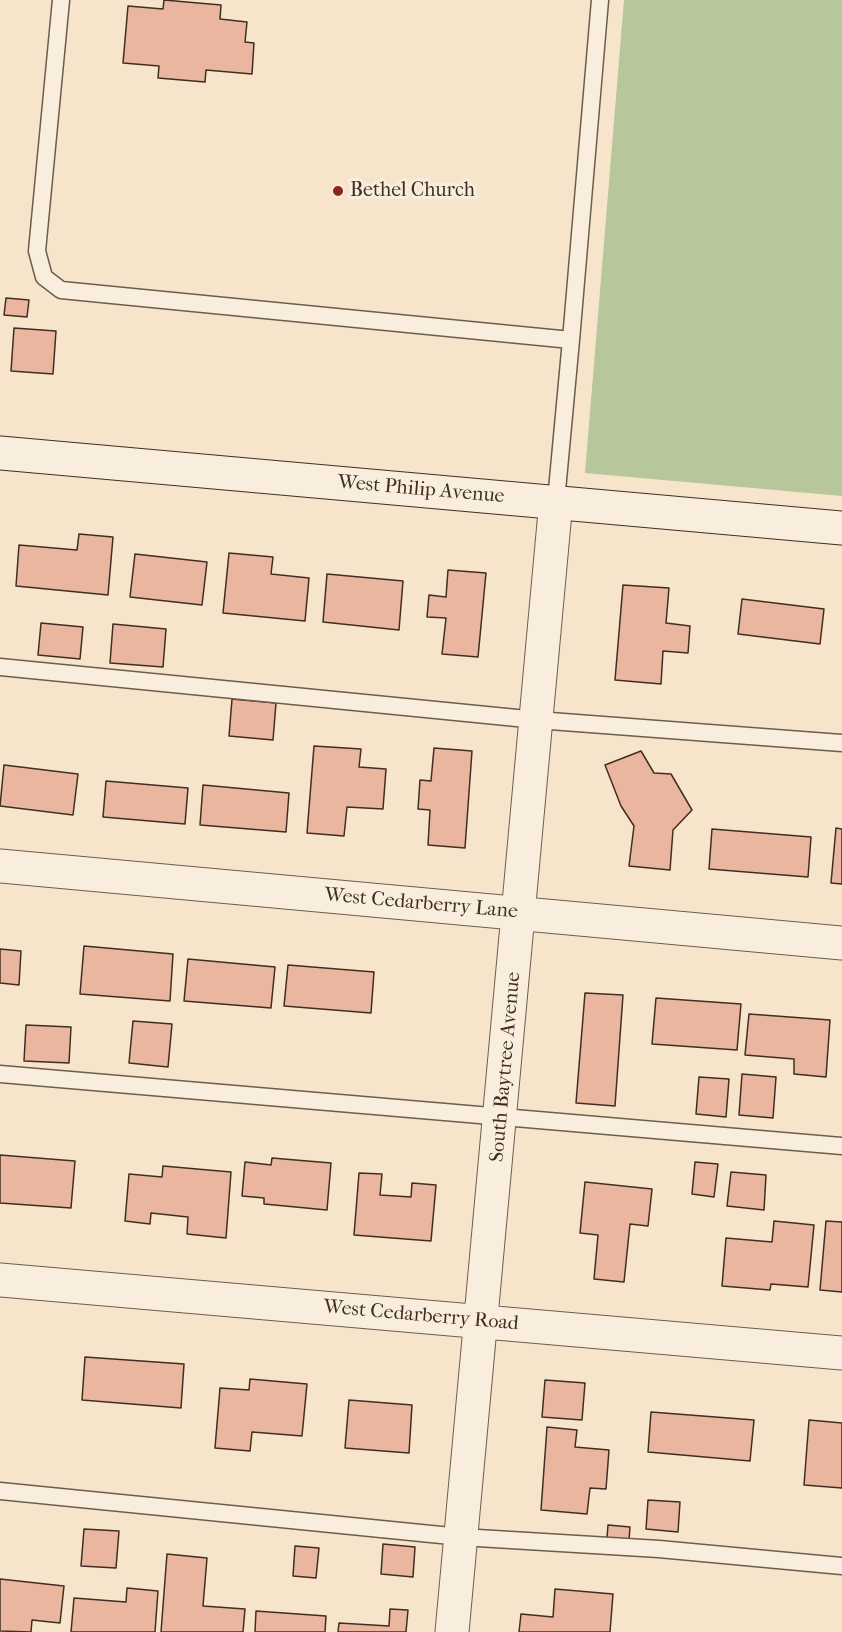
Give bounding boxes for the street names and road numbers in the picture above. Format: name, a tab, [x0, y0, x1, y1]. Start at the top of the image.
street label: West Philip Avenue	[337, 471, 505, 509]
street label: West Cedarberry Lane	[323, 884, 519, 924]
street label: South Baytree Avenue	[486, 971, 526, 1163]
street label: West Cedarberry Road	[322, 1296, 520, 1336]

